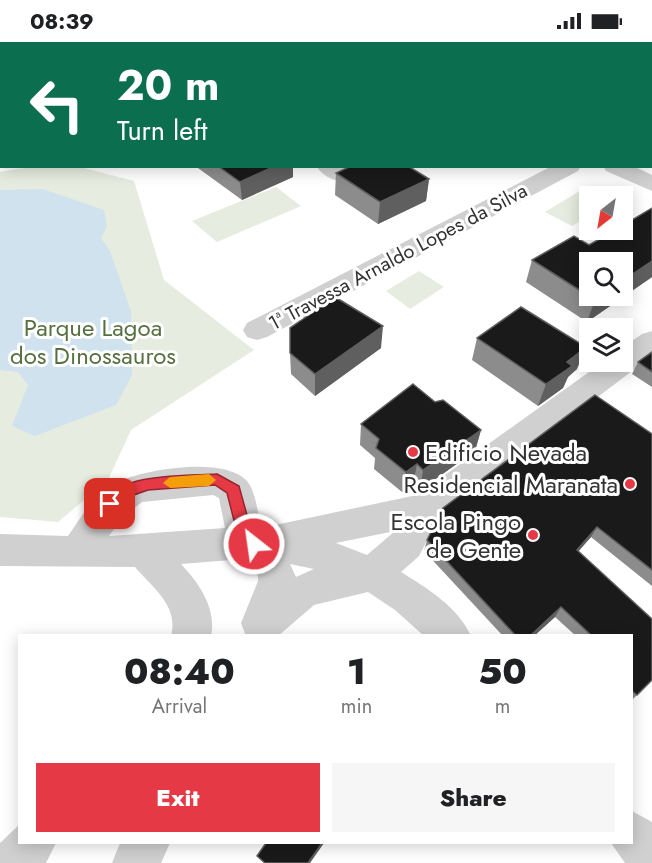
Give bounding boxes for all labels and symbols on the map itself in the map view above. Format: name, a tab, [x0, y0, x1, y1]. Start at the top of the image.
street label: 1ª Travessa Arnaldo Lopes da Silva	[263, 176, 533, 338]
north arrow	[579, 186, 633, 240]
park label: Parque Lagoa dos Dinossauros	[10, 310, 176, 373]
place label: Edificio Nevada	[425, 435, 587, 470]
marker: Edificio Nevada	[406, 445, 420, 459]
place label: Residencial Maranata	[403, 467, 618, 502]
marker: Residencial Maranata	[623, 477, 637, 491]
pin	[84, 478, 135, 529]
place label: Escola Pingo de Gente	[391, 504, 521, 567]
position arrow	[222, 512, 286, 576]
marker: Escola Pingo de Gente	[526, 528, 540, 542]

